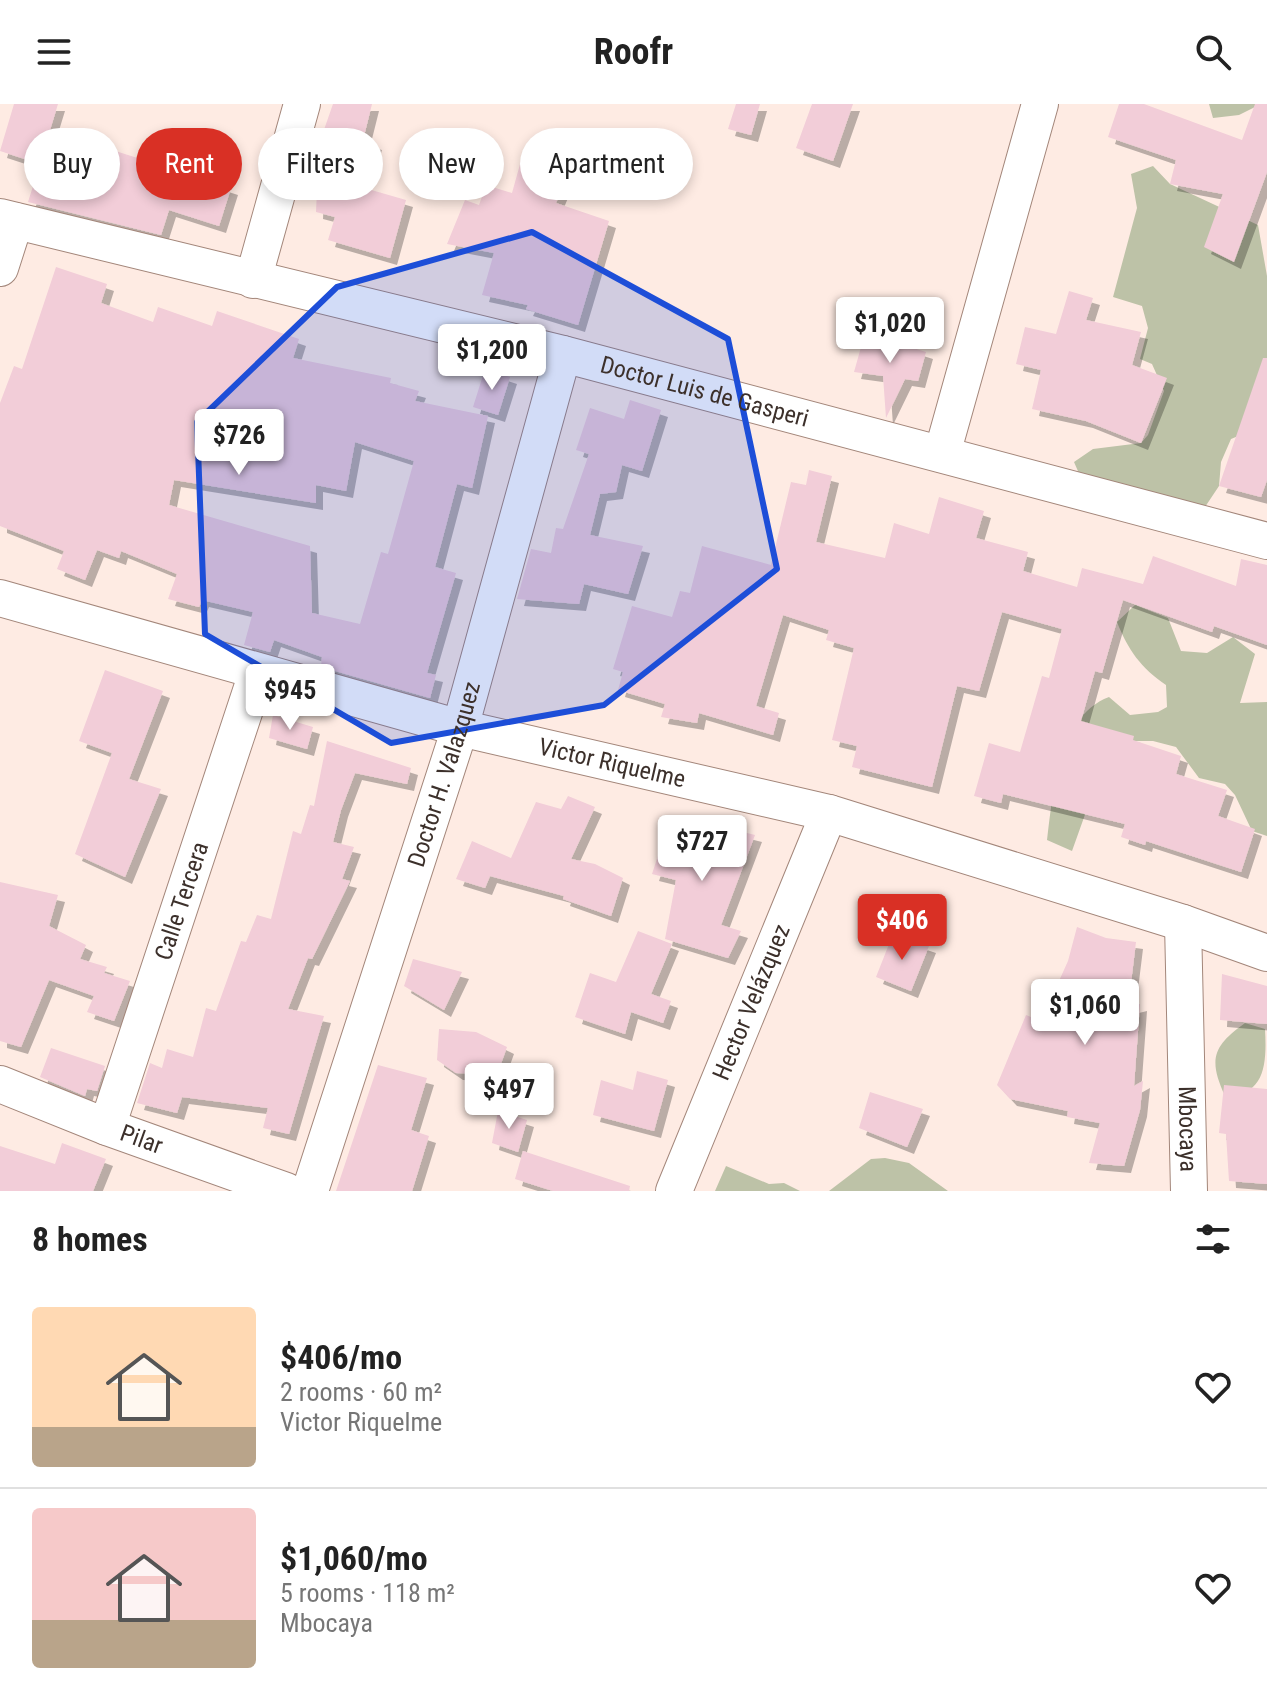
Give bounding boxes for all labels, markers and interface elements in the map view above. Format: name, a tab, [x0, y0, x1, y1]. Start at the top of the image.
icon: menu	[32, 30, 76, 74]
icon: search	[1191, 30, 1235, 74]
text: Roofr	[594, 31, 673, 73]
chip: Buy	[24, 128, 120, 200]
chip: Rent	[136, 128, 242, 200]
chip: Filters	[258, 128, 383, 200]
chip: New	[399, 128, 504, 200]
chip: Apartment	[520, 128, 693, 200]
pin: $1,020	[825, 297, 955, 365]
text: $1,020	[854, 308, 926, 338]
pin: $1,200	[427, 324, 557, 392]
text: $1,200	[456, 335, 528, 365]
street label: Doctor Luis de Gasperi	[597, 351, 812, 433]
pin: $726	[192, 409, 286, 477]
text: $726	[213, 420, 265, 450]
pin: $945	[243, 664, 337, 732]
text: $945	[264, 675, 316, 705]
street label: Doctor H. Valazquez	[402, 678, 486, 870]
street label: Victor Riquelme	[536, 733, 688, 793]
pin: $727	[655, 815, 749, 883]
text: $727	[676, 826, 728, 856]
street label: Calle Tercera	[149, 838, 214, 964]
pin: $406	[855, 894, 949, 962]
text: $406	[876, 905, 928, 935]
street label: Hector Velázquez	[707, 920, 796, 1084]
pin: $1,060	[1020, 979, 1150, 1047]
text: $1,060	[1049, 990, 1121, 1020]
pin: $497	[462, 1063, 556, 1131]
text: $497	[483, 1074, 535, 1104]
street label: Mbocaya	[1173, 1086, 1203, 1172]
street label: Pilar	[117, 1119, 167, 1160]
icon: filters	[1191, 1217, 1235, 1261]
text: 8 homes	[32, 1219, 148, 1259]
text: $406/mo	[280, 1337, 402, 1377]
icon: home	[96, 1339, 192, 1435]
icon: heart	[1191, 1365, 1235, 1409]
text: 2 rooms · 60 m²	[280, 1377, 442, 1407]
text: Victor Riquelme	[280, 1407, 442, 1437]
text: $1,060/mo	[280, 1538, 428, 1578]
icon: home	[96, 1540, 192, 1636]
icon: heart	[1191, 1566, 1235, 1610]
text: 5 rooms · 118 m²	[280, 1578, 455, 1608]
text: Mbocaya	[280, 1608, 373, 1638]

